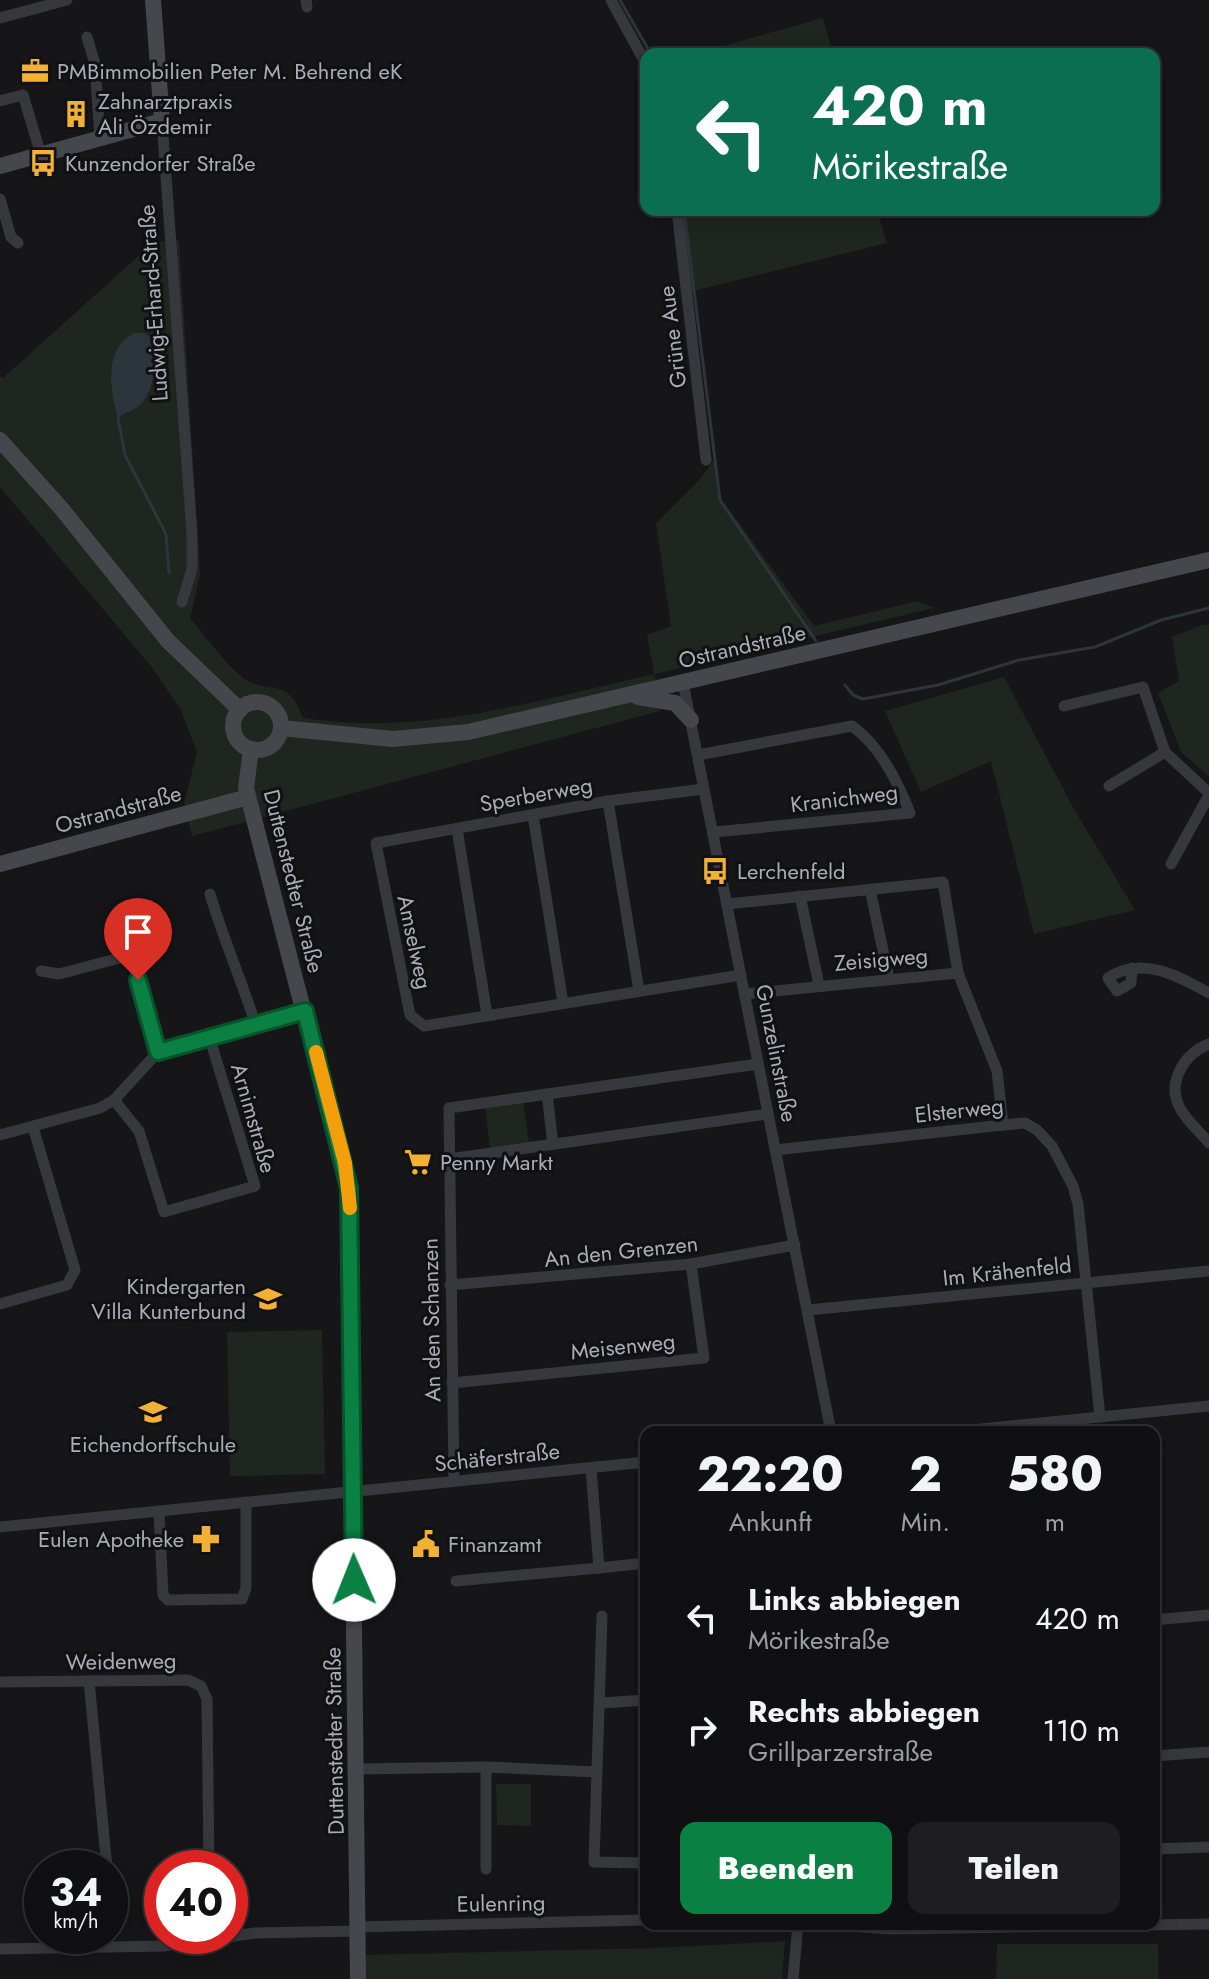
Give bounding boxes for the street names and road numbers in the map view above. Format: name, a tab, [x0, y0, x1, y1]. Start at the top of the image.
street label: Ludwig-Erhard-Straße	[130, 204, 176, 402]
street label: Grüne Aue	[650, 284, 694, 390]
street label: Ostrandstraße	[675, 616, 809, 676]
street label: Sperberweg	[477, 768, 595, 820]
street label: Kranichweg	[788, 776, 900, 820]
street label: Ostrandstraße	[51, 777, 185, 841]
street label: Duttenstedter Straße	[256, 786, 332, 976]
street label: Amselweg	[389, 892, 441, 992]
street label: Zeisigweg	[833, 939, 929, 979]
street label: Gunzelinstraße	[748, 981, 806, 1125]
street label: Arnimstraße	[223, 1060, 285, 1176]
street label: Elsterweg	[913, 1089, 1005, 1131]
street label: An den Grenzen	[542, 1227, 700, 1275]
street label: An den Schanzen	[414, 1238, 448, 1402]
street label: Im Krähenfeld	[941, 1248, 1073, 1294]
street label: Meisenweg	[569, 1325, 677, 1367]
street label: Schäferstraße	[433, 1435, 561, 1479]
street label: Weidenweg	[65, 1644, 177, 1678]
street label: Duttenstedter Straße	[316, 1647, 352, 1835]
street label: Eulenring	[456, 1886, 546, 1920]

